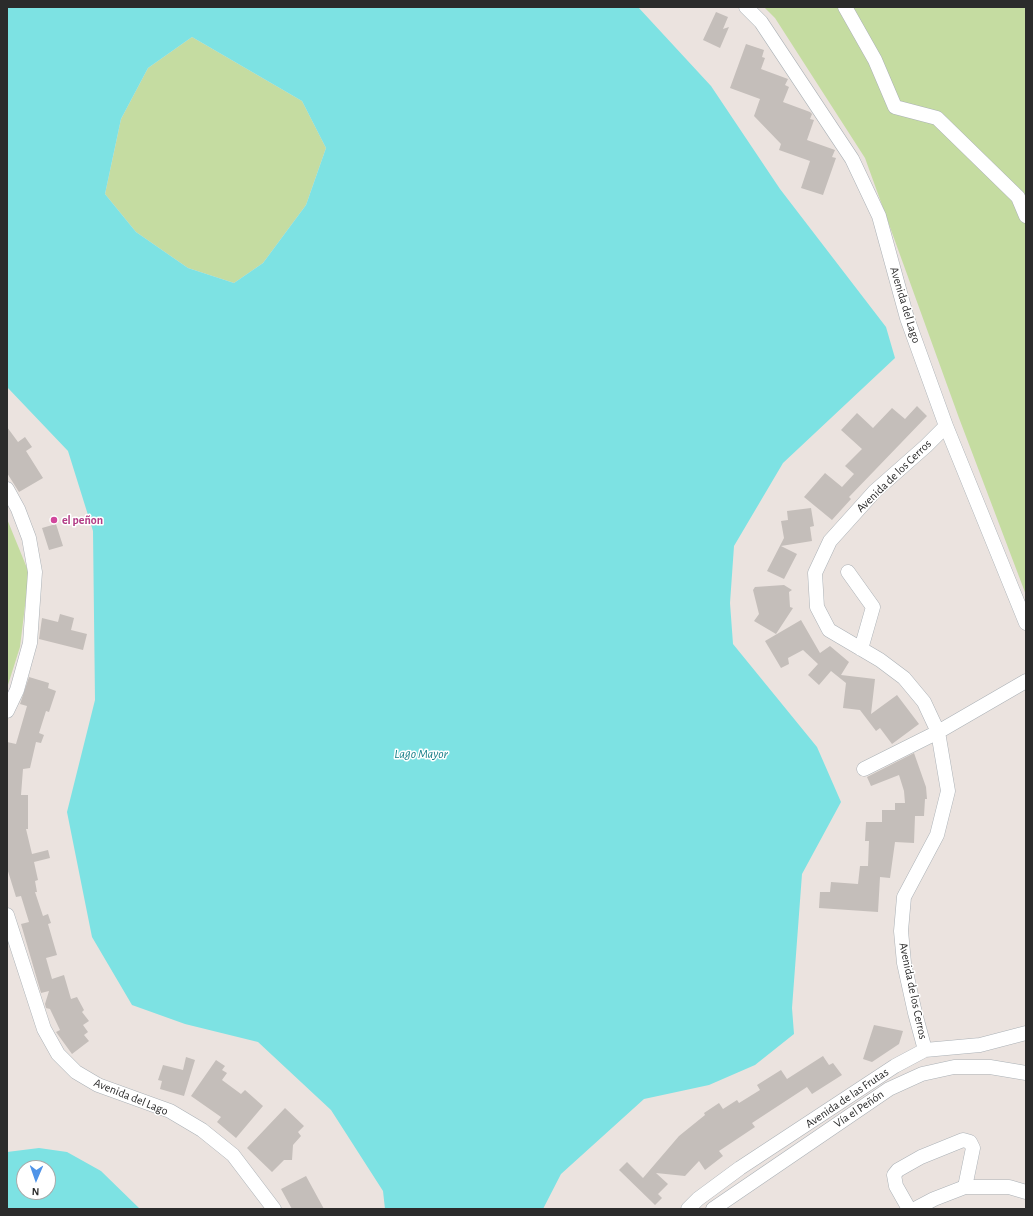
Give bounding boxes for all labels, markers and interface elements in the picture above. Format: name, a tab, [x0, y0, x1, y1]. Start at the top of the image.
street label: Avenida del Lago	[887, 265, 923, 345]
street label: Avenida de los Cerros	[854, 437, 934, 515]
place label: el peñon	[62, 513, 103, 527]
marker: el peñon	[49, 515, 59, 525]
water label: Lago Mayor	[394, 746, 448, 762]
street label: Avenida de los Cerros	[896, 941, 930, 1041]
street label: Avenida de las Frutas	[803, 1065, 891, 1131]
street label: Avenida del Lago	[92, 1076, 170, 1118]
street label: Vía el Peñón	[831, 1087, 887, 1131]
north arrow	[16, 1160, 56, 1200]
text: N	[32, 1186, 40, 1197]

